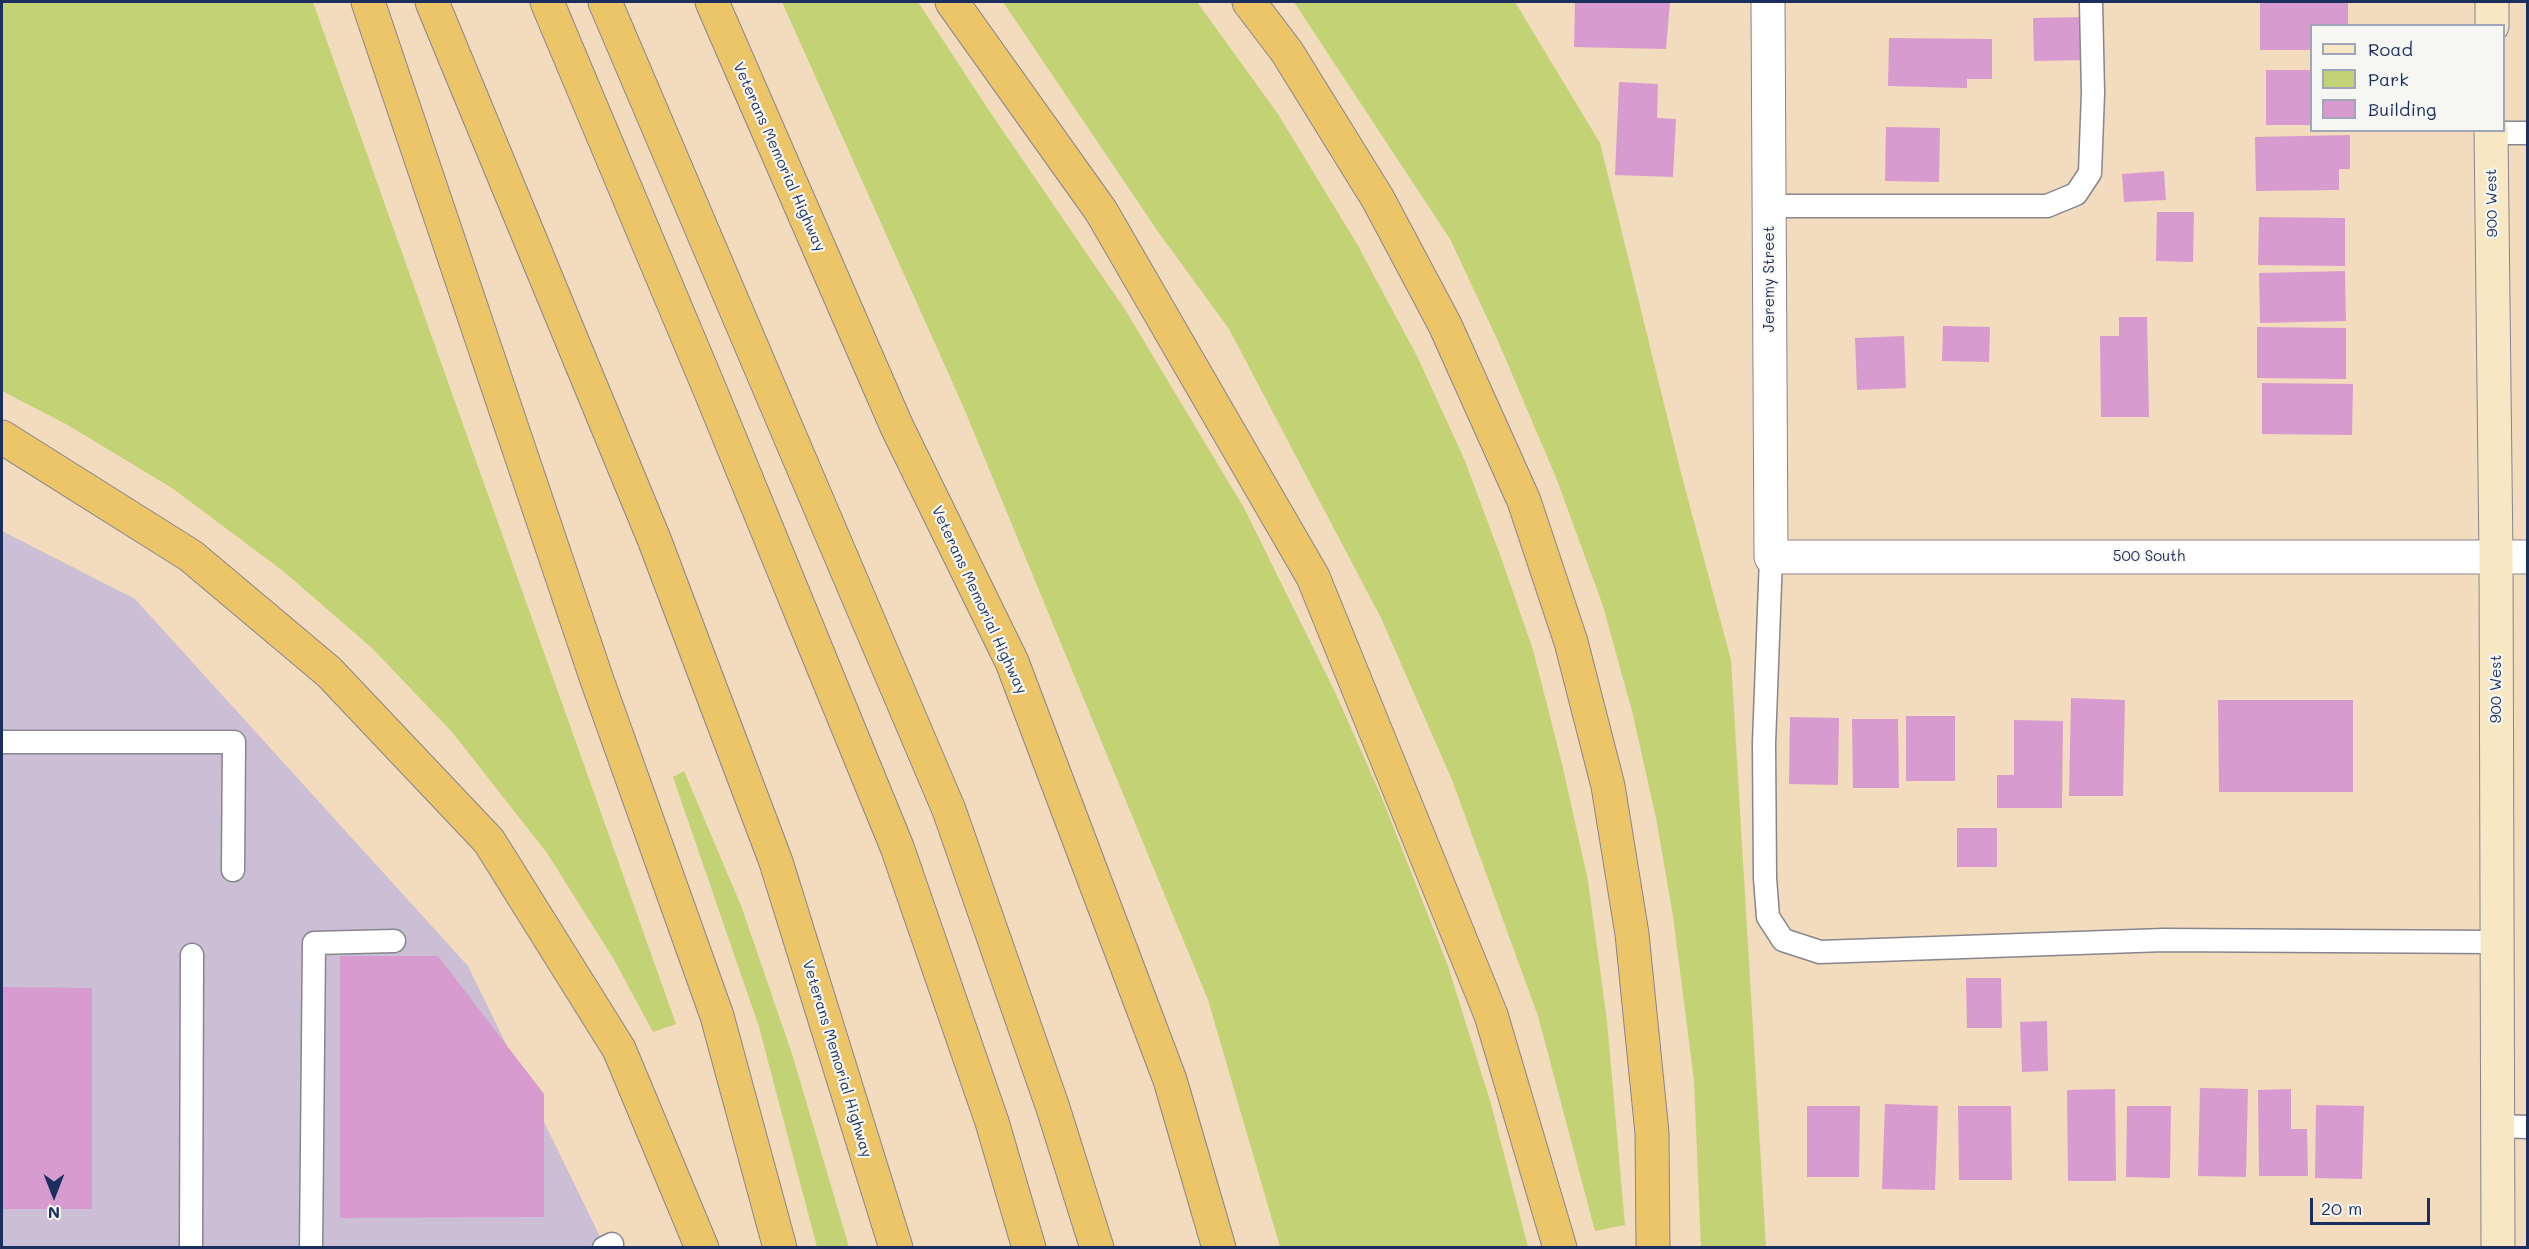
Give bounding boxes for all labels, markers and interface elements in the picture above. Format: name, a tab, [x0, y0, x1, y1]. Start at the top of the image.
legend	[2310, 24, 2505, 132]
text: Road	[2368, 37, 2413, 61]
street label: Veterans Memorial Highway	[729, 59, 829, 255]
text: Park	[2368, 67, 2409, 91]
text: Building	[2368, 97, 2436, 121]
street label: 900 West	[2482, 169, 2502, 237]
street label: Jeremy Street	[1760, 226, 1778, 332]
street label: Veterans Memorial Highway	[927, 503, 1031, 697]
street label: 500 South	[2113, 547, 2185, 565]
street label: 900 West	[2487, 655, 2505, 723]
street label: Veterans Memorial Highway	[798, 958, 876, 1160]
north arrow	[24, 1165, 84, 1225]
scale bar	[2313, 1186, 2433, 1224]
text: 20 m	[2321, 1196, 2362, 1220]
text: N	[48, 1203, 60, 1224]

